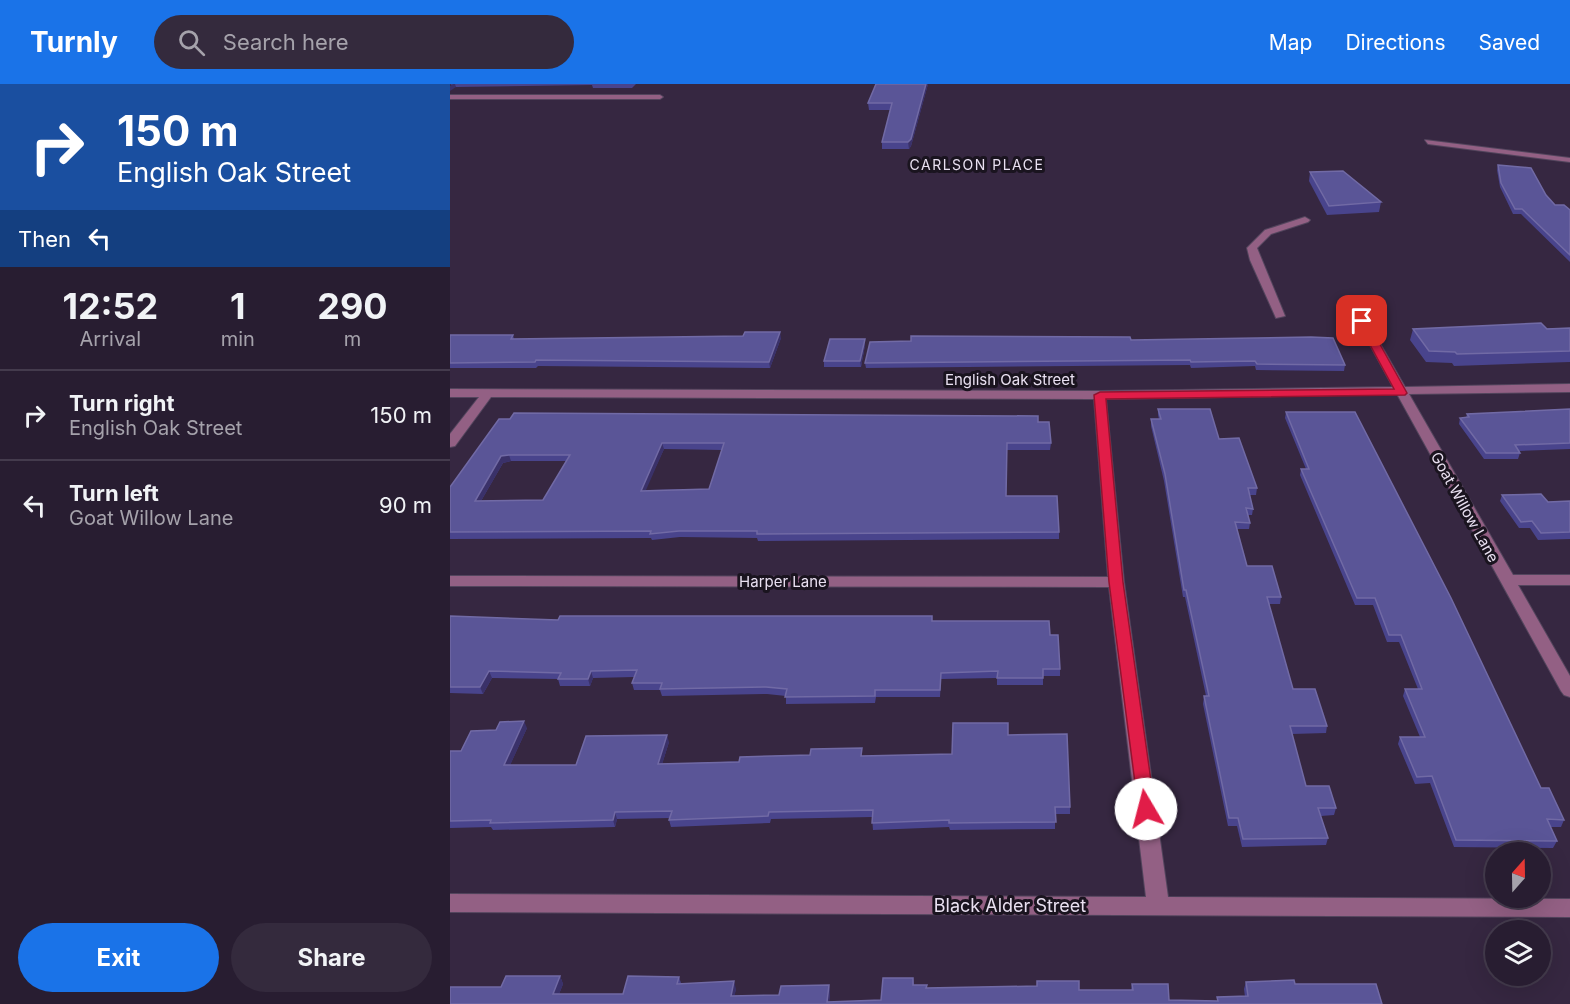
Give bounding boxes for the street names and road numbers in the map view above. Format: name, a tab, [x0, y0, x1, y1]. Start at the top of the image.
street label: English Oak Street	[945, 370, 1075, 389]
street label: Goat Willow Lane	[1427, 448, 1503, 566]
street label: Harper Lane	[739, 572, 827, 591]
street label: Black Alder Street	[934, 895, 1086, 916]

